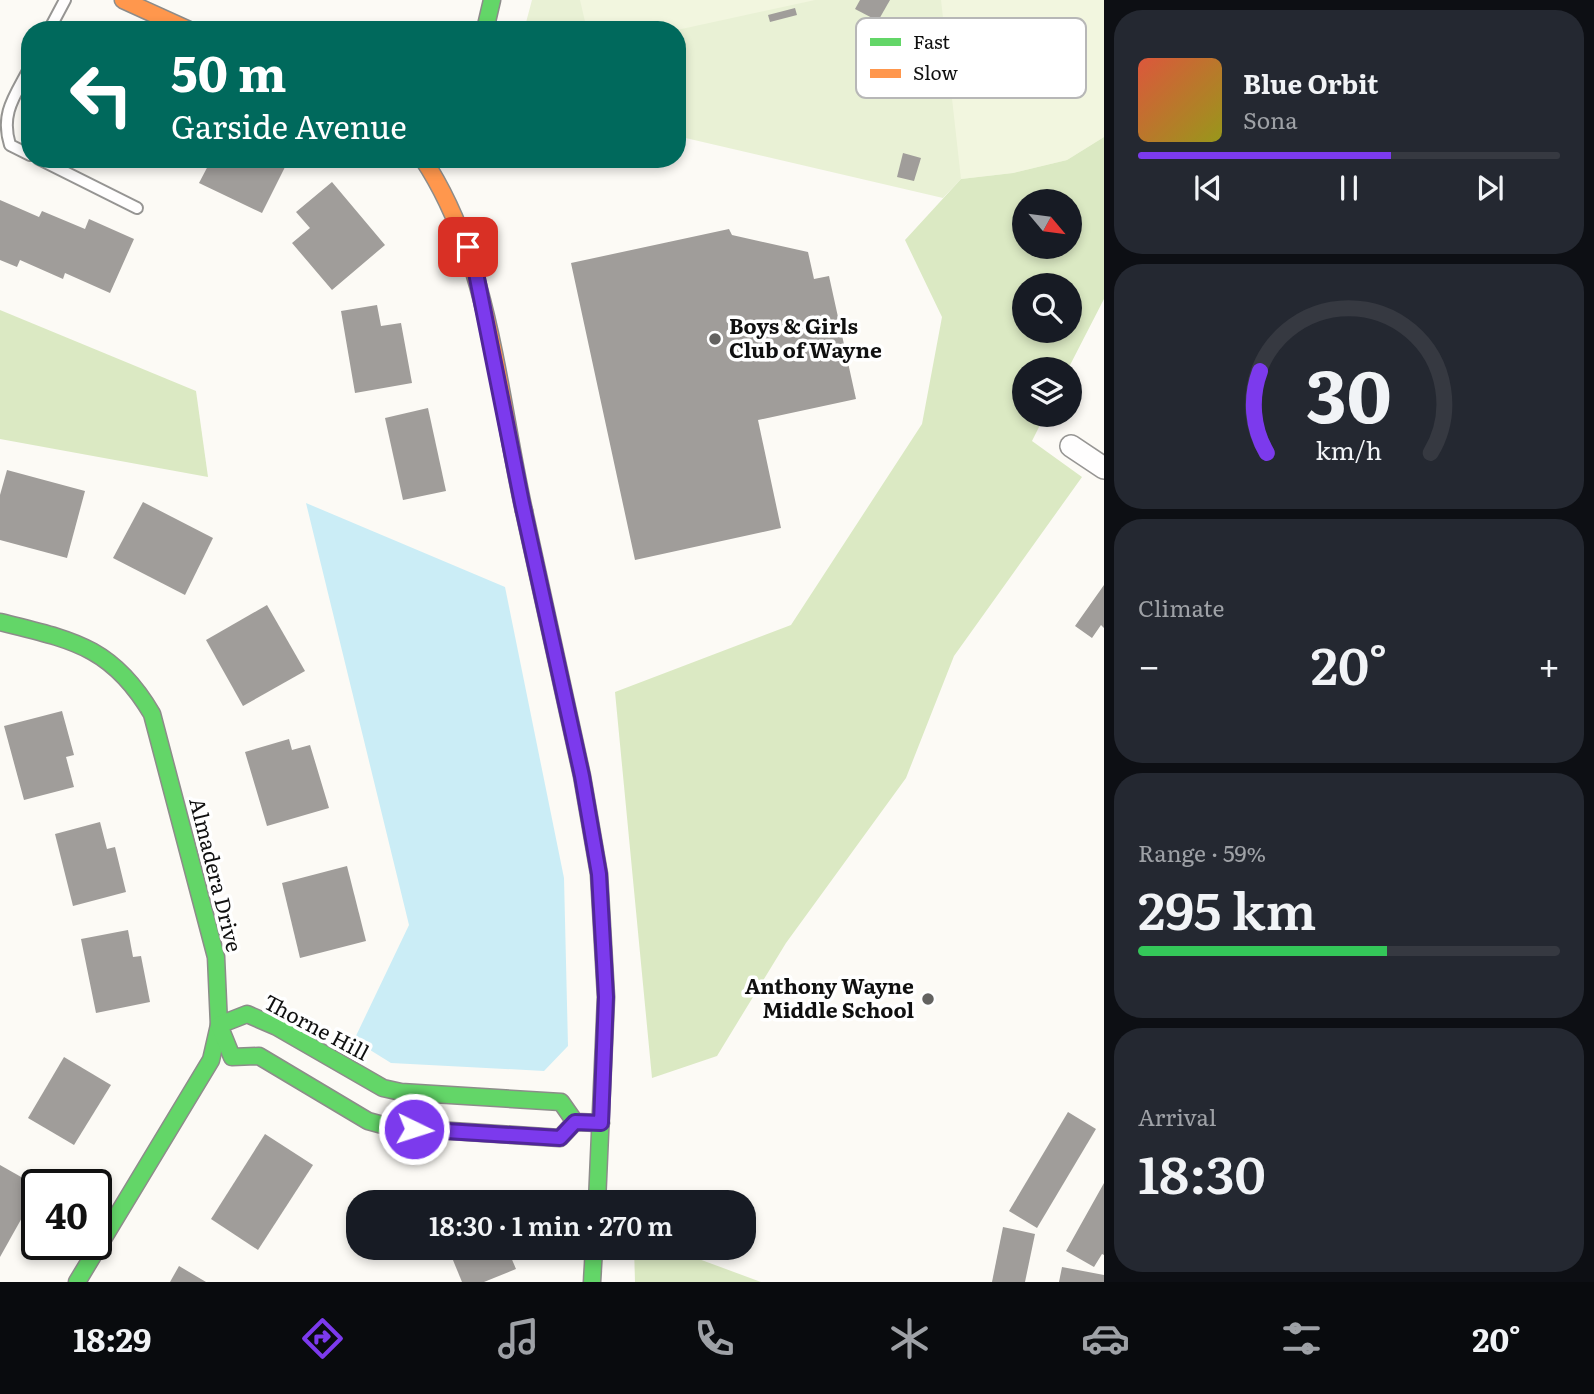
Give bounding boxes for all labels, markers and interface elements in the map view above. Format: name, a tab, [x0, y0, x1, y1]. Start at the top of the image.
legend	[856, 18, 1086, 98]
text: Fast	[913, 27, 950, 55]
text: 50 m	[171, 34, 287, 107]
icon: left	[56, 49, 147, 140]
text: Slow	[913, 58, 958, 86]
text: Blue Orbit	[1243, 63, 1378, 102]
text: Garside Avenue	[171, 101, 407, 149]
text: Sona	[1243, 102, 1298, 136]
icon: previous	[1189, 169, 1227, 207]
icon: pause	[1330, 169, 1368, 207]
icon: next	[1471, 169, 1509, 207]
north arrow	[1012, 189, 1082, 259]
map controls	[1012, 189, 1082, 427]
pin	[438, 217, 498, 277]
icon: arrive	[449, 228, 487, 266]
button: search	[1012, 273, 1082, 343]
place label: Boys & Girls Club of Wayne	[729, 309, 882, 364]
marker: Boys & Girls Club of Wayne	[707, 331, 723, 347]
text: 30	[1306, 337, 1392, 445]
button: layers	[1012, 357, 1082, 427]
text: km/h	[1316, 430, 1382, 467]
text: Climate	[1138, 590, 1224, 624]
text: 20°	[1311, 624, 1387, 701]
text: −	[1138, 635, 1160, 692]
text: +	[1538, 635, 1560, 692]
street label: Almadera Drive	[183, 794, 252, 955]
text: Range · 59%	[1138, 835, 1266, 869]
text: 295 km	[1138, 869, 1316, 946]
place label: Anthony Wayne Middle School	[745, 969, 914, 1024]
street label: Thorne Hill	[259, 985, 375, 1067]
marker: Anthony Wayne Middle School	[920, 991, 936, 1007]
position arrow	[377, 1092, 451, 1166]
text: Arrival	[1138, 1099, 1217, 1133]
text: 18:30	[1138, 1133, 1266, 1210]
speed limit sign: 40	[21, 1169, 112, 1260]
text: 18:30 · 1 min · 270 m	[429, 1205, 673, 1244]
text: 18:29	[73, 1314, 151, 1362]
icon: directions	[298, 1314, 347, 1363]
icon: music	[494, 1314, 543, 1363]
icon: phone	[690, 1314, 739, 1363]
icon: climate	[885, 1314, 934, 1363]
icon: car	[1081, 1314, 1130, 1363]
icon: filters	[1277, 1314, 1326, 1363]
text: 20°	[1472, 1314, 1521, 1362]

